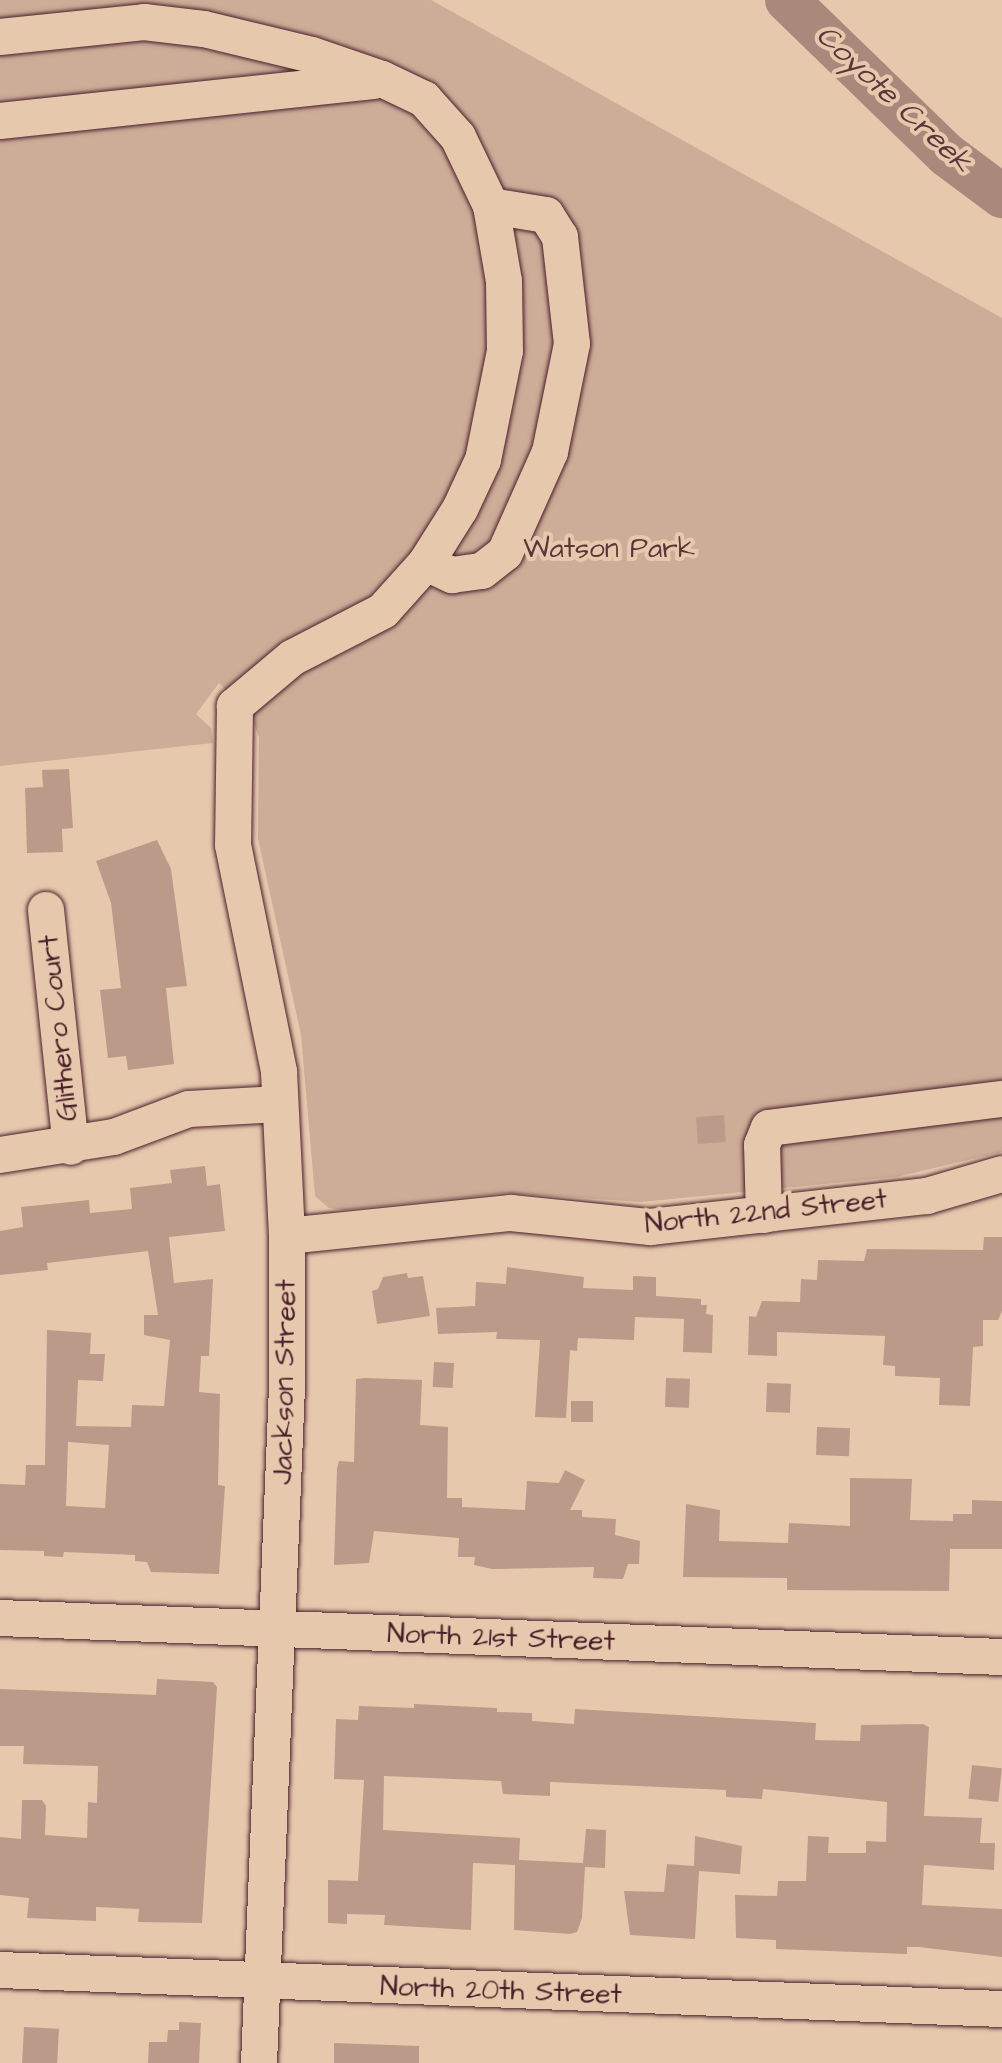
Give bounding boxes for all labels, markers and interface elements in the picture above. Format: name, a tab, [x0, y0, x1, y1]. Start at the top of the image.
water label: Coyote Creek	[808, 17, 980, 181]
park label: Watson Park	[523, 532, 695, 566]
street label: Glithero Court	[33, 933, 85, 1123]
street label: North 22nd Street	[643, 1183, 889, 1241]
street label: Jackson Street	[266, 1279, 304, 1485]
street label: North 21st Street	[387, 1617, 615, 1659]
street label: North 20th Street	[380, 1970, 622, 2012]

